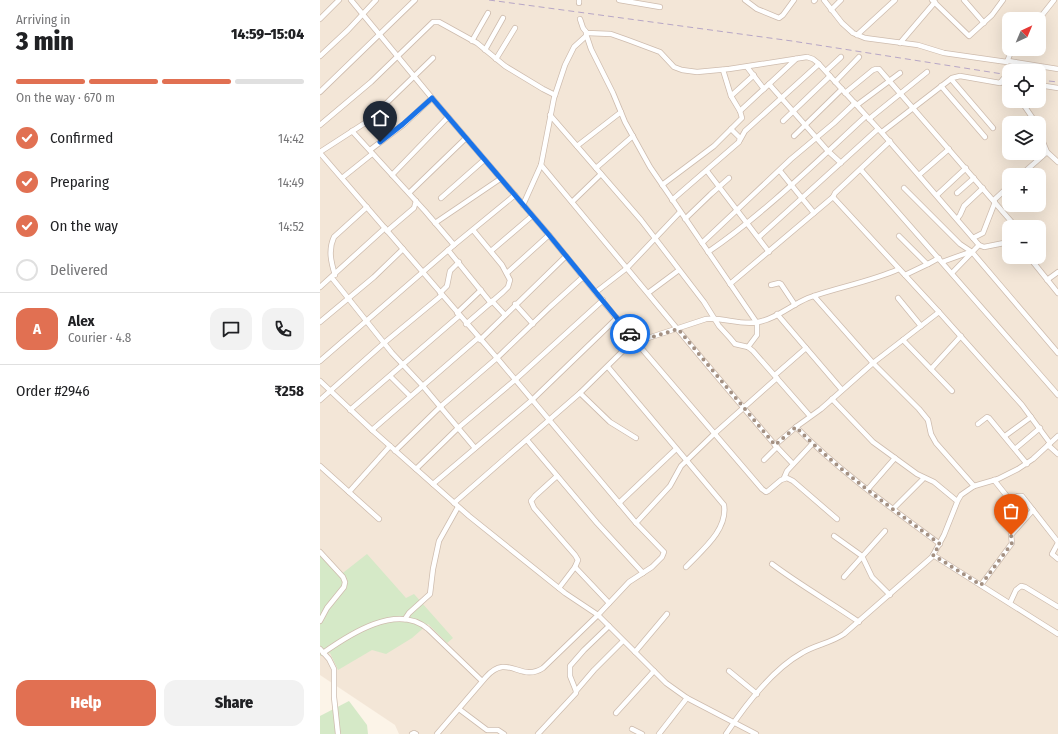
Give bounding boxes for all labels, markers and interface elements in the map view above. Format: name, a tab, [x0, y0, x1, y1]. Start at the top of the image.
text: Arriving in	[16, 12, 70, 27]
north arrow	[1002, 12, 1046, 56]
map controls	[1002, 12, 1046, 264]
text: 14:59–15:04	[231, 25, 304, 43]
text: 3 min	[16, 26, 74, 57]
button: locate	[1002, 64, 1046, 108]
text: On the way · 670 m	[16, 90, 115, 105]
pin	[363, 101, 397, 142]
icon: home	[369, 107, 391, 129]
button: layers	[1002, 116, 1046, 160]
icon: check	[16, 127, 38, 149]
text: Confirmed	[50, 129, 113, 147]
text: 14:42	[278, 131, 304, 146]
button: +	[1002, 168, 1046, 212]
icon: check	[16, 171, 38, 193]
text: Preparing	[50, 173, 109, 191]
text: 14:49	[278, 175, 304, 190]
icon: check	[16, 215, 38, 237]
text: On the way	[50, 217, 118, 235]
text: 14:52	[278, 219, 304, 234]
button: −	[1002, 220, 1046, 264]
text: Delivered	[50, 261, 108, 279]
button: chat	[210, 308, 252, 350]
button: phone	[262, 308, 304, 350]
text: Alex	[68, 312, 95, 330]
courier	[610, 314, 650, 354]
text: A	[33, 320, 41, 338]
icon: car	[619, 323, 641, 345]
text: Courier · 4.8	[68, 330, 131, 345]
text: Order #2946	[16, 382, 90, 400]
text: ₹258	[274, 382, 304, 400]
pin	[994, 494, 1028, 535]
icon: bag	[1000, 500, 1022, 522]
button: Help	[16, 680, 156, 726]
button: Share	[164, 680, 304, 726]

